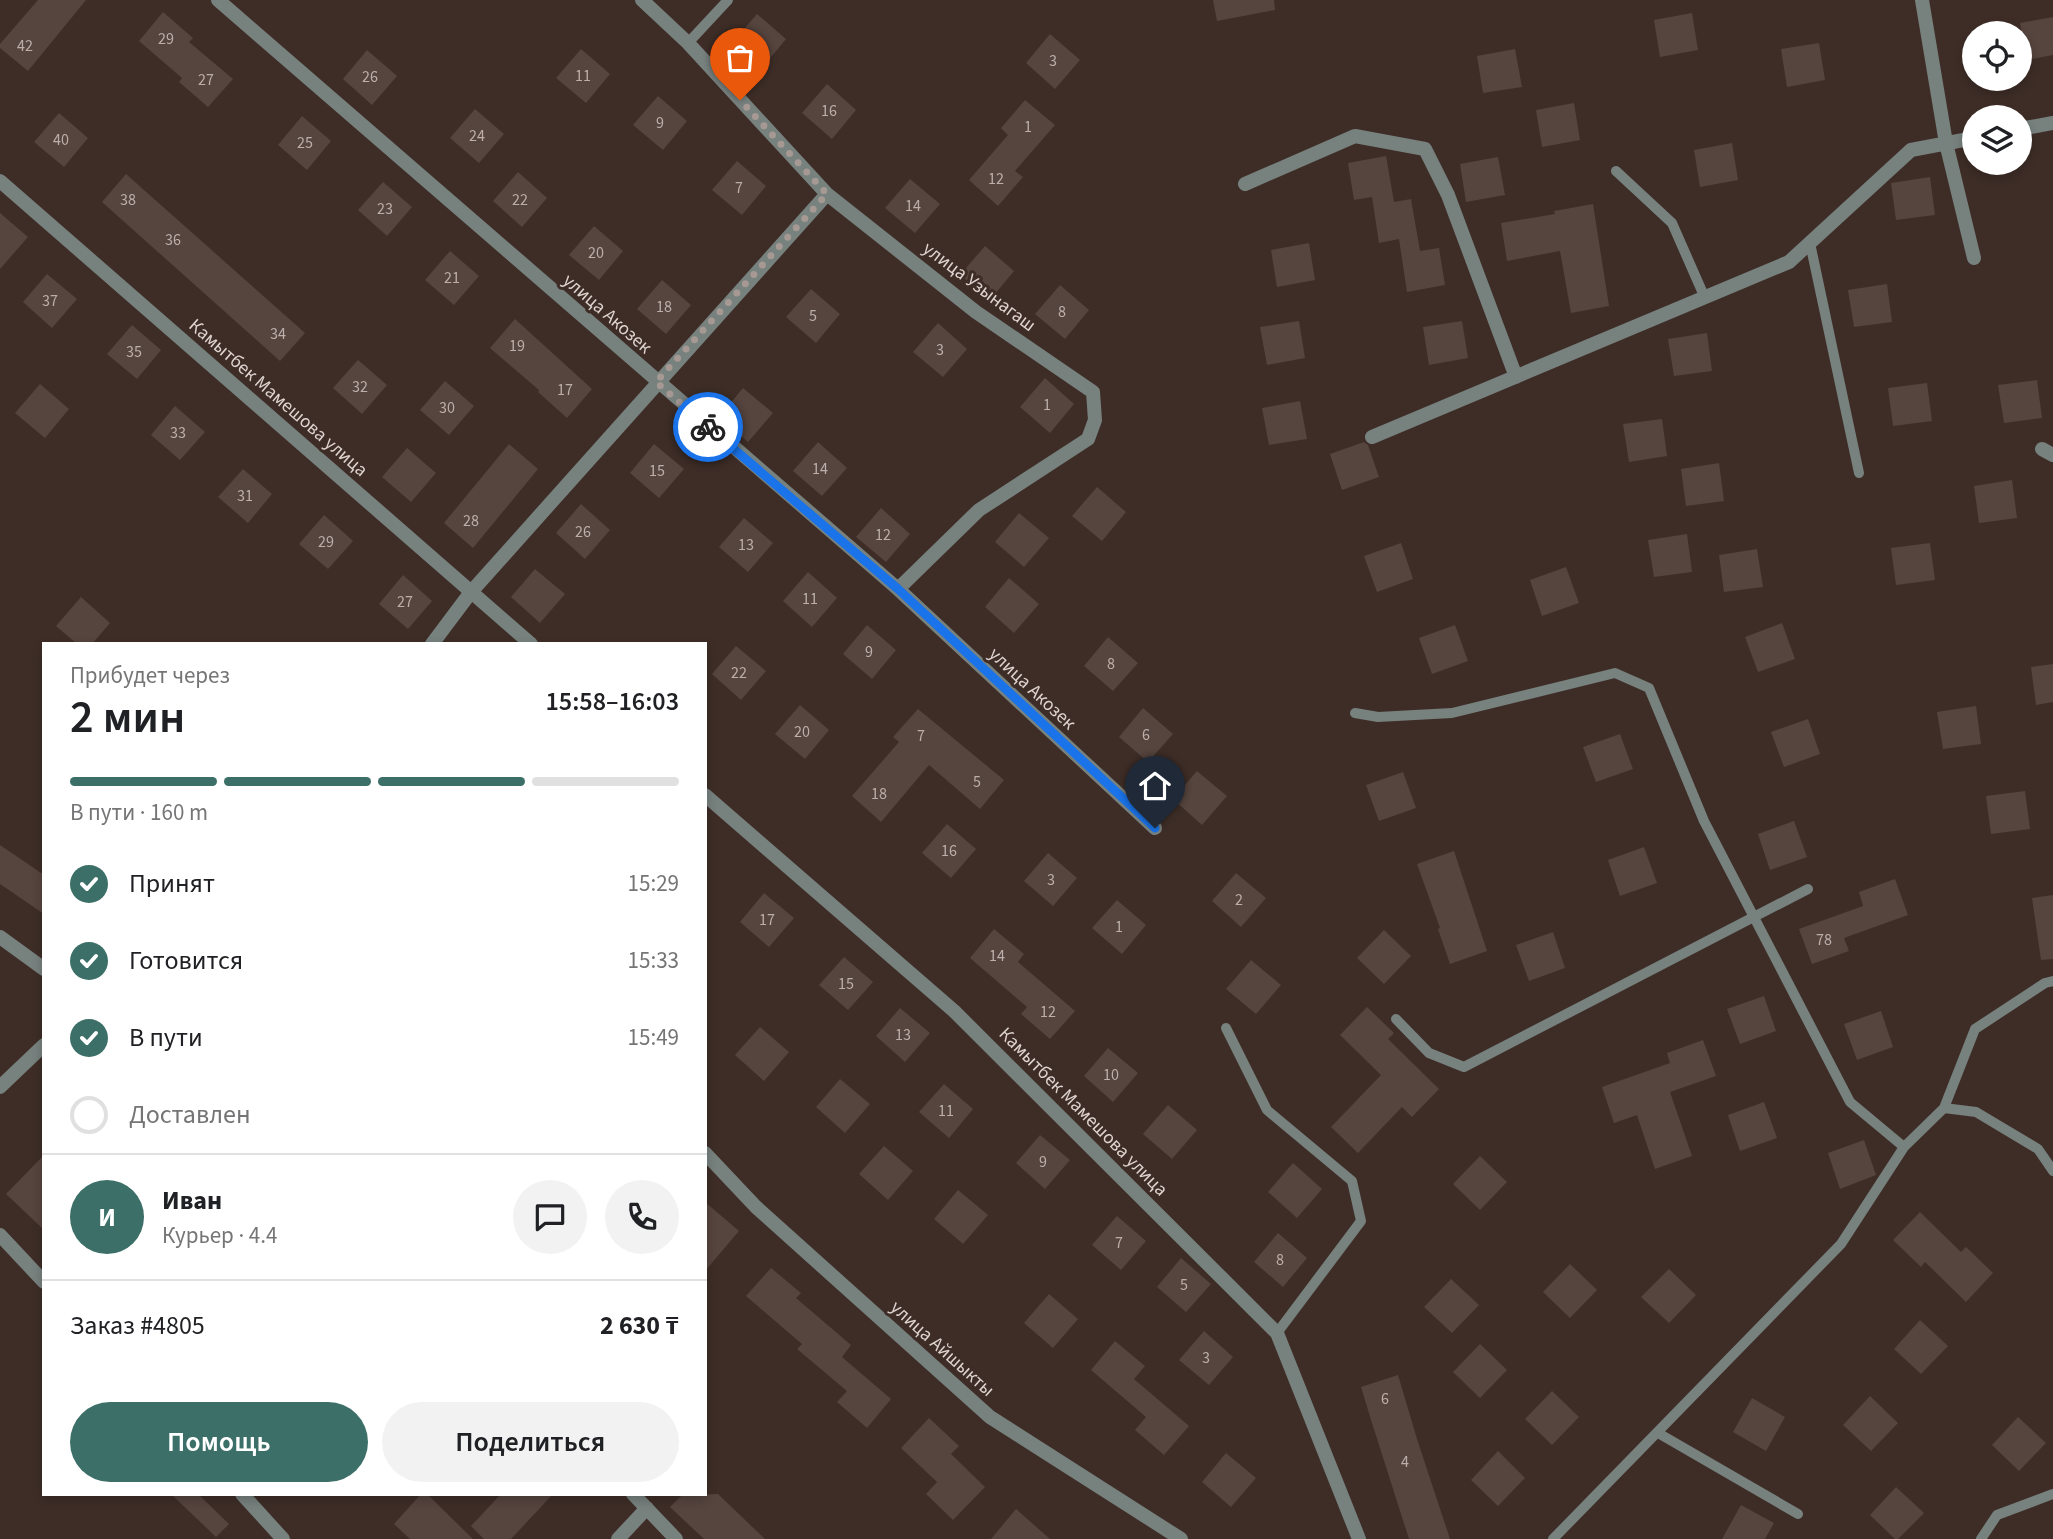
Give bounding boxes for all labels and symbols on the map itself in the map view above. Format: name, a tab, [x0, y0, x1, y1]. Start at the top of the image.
house number: 29	[158, 28, 174, 50]
pin	[710, 28, 770, 100]
house number: 42	[17, 35, 33, 57]
house number: 3	[1049, 50, 1057, 72]
house number: 11	[575, 65, 591, 87]
house number: 26	[362, 66, 378, 88]
house number: 27	[198, 69, 214, 91]
house number: 16	[821, 100, 837, 122]
house number: 9	[656, 112, 664, 134]
house number: 1	[1024, 116, 1032, 138]
house number: 24	[469, 125, 485, 147]
house number: 40	[53, 129, 69, 151]
house number: 25	[297, 132, 313, 154]
house number: 12	[988, 168, 1004, 190]
house number: 7	[735, 177, 743, 199]
house number: 38	[120, 189, 136, 211]
house number: 22	[512, 189, 528, 211]
house number: 14	[905, 195, 921, 217]
house number: 23	[377, 198, 393, 220]
house number: 36	[165, 229, 181, 251]
street label: улица Узынагаш	[917, 235, 1041, 339]
house number: 20	[588, 242, 604, 264]
house number: 21	[444, 267, 460, 289]
street label: улица Акозек	[556, 268, 658, 361]
house number: 37	[42, 290, 58, 312]
house number: 18	[656, 296, 672, 318]
house number: 8	[1058, 301, 1066, 323]
house number: 5	[809, 305, 817, 327]
street label: Камытбек Мамешова улица	[183, 313, 373, 483]
house number: 34	[270, 323, 286, 345]
house number: 19	[509, 335, 525, 357]
house number: 3	[936, 339, 944, 361]
house number: 35	[126, 341, 142, 363]
house number: 32	[352, 376, 368, 398]
house number: 17	[557, 379, 573, 401]
courier	[673, 392, 743, 462]
house number: 1	[1043, 394, 1051, 416]
house number: 30	[439, 397, 455, 419]
house number: 33	[170, 422, 186, 444]
house number: 14	[812, 458, 828, 480]
house number: 15	[649, 460, 665, 482]
house number: 31	[237, 485, 253, 507]
house number: 28	[463, 510, 479, 532]
house number: 26	[575, 521, 591, 543]
house number: 12	[875, 524, 891, 546]
house number: 29	[318, 531, 334, 553]
house number: 13	[738, 534, 754, 556]
house number: 11	[802, 588, 818, 610]
house number: 27	[397, 591, 413, 613]
house number: 9	[865, 641, 873, 663]
street label: улица Акозек	[982, 641, 1082, 737]
house number: 8	[1107, 653, 1115, 675]
house number: 22	[731, 662, 747, 684]
house number: 20	[794, 721, 810, 743]
house number: 6	[1142, 724, 1150, 746]
house number: 7	[917, 725, 925, 747]
pin	[1125, 756, 1185, 828]
house number: 5	[973, 771, 981, 793]
house number: 18	[871, 783, 887, 805]
house number: 16	[941, 840, 957, 862]
house number: 3	[1047, 869, 1055, 891]
house number: 2	[1235, 889, 1243, 911]
house number: 17	[759, 909, 775, 931]
house number: 1	[1115, 916, 1123, 938]
house number: 78	[1816, 929, 1832, 951]
house number: 14	[989, 945, 1005, 967]
house number: 15	[838, 973, 854, 995]
house number: 12	[1040, 1001, 1056, 1023]
street label: Камытбек Мамешова улица	[992, 1021, 1174, 1203]
house number: 13	[895, 1024, 911, 1046]
house number: 10	[1103, 1064, 1119, 1086]
house number: 11	[938, 1100, 954, 1122]
house number: 9	[1039, 1151, 1047, 1173]
house number: 7	[1115, 1232, 1123, 1254]
house number: 8	[1276, 1249, 1284, 1271]
house number: 5	[1180, 1274, 1188, 1296]
street label: улица Айшыкты	[884, 1295, 1000, 1403]
house number: 3	[1202, 1347, 1210, 1369]
house number: 6	[1381, 1388, 1389, 1410]
house number: 4	[1401, 1451, 1409, 1473]

